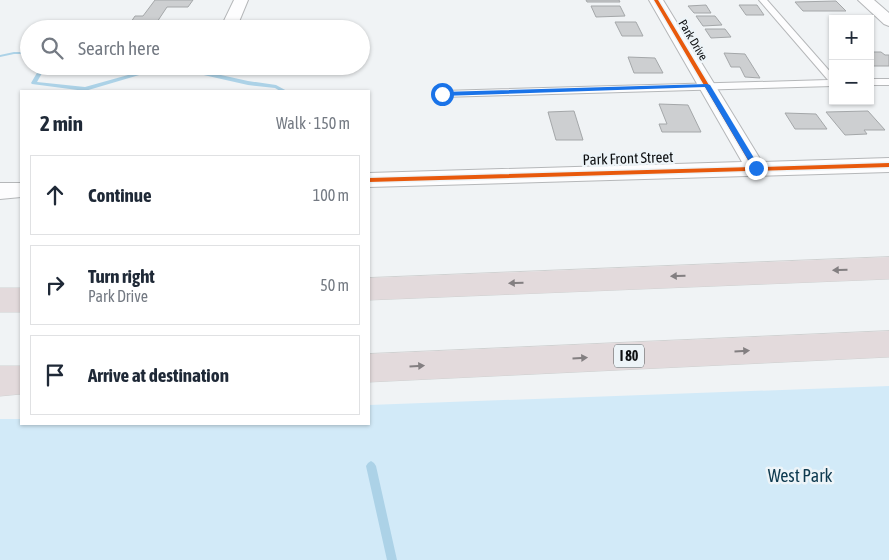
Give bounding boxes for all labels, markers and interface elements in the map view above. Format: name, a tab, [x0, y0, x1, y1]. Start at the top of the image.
map controls	[829, 15, 874, 105]
button: +	[829, 15, 874, 60]
street label: Park Drive	[675, 17, 711, 63]
search box	[20, 20, 370, 75]
icon: search	[38, 34, 66, 62]
text: Search here	[78, 37, 160, 59]
button: −	[829, 60, 874, 105]
route start	[431, 83, 454, 106]
text: 2 min	[40, 111, 83, 135]
text: Walk · 150 m	[276, 114, 350, 132]
street label: Park Front Street	[582, 148, 674, 168]
route end	[745, 157, 768, 180]
icon: ahead	[41, 181, 69, 209]
text: Continue	[88, 184, 152, 206]
text: 100 m	[313, 186, 349, 204]
text: Turn right	[88, 265, 155, 287]
one-way arrow	[832, 266, 848, 274]
icon: right	[41, 271, 69, 299]
one-way arrow	[670, 273, 686, 281]
text: 50 m	[320, 276, 349, 294]
one-way arrow	[507, 279, 523, 287]
text: Park Drive	[88, 287, 148, 305]
road number: I 80	[614, 344, 644, 368]
one-way arrow	[734, 346, 750, 354]
one-way arrow	[572, 354, 588, 362]
icon: arrive	[41, 361, 69, 389]
one-way arrow	[410, 361, 426, 369]
text: Arrive at destination	[88, 364, 229, 386]
park label: West Park	[768, 465, 832, 486]

